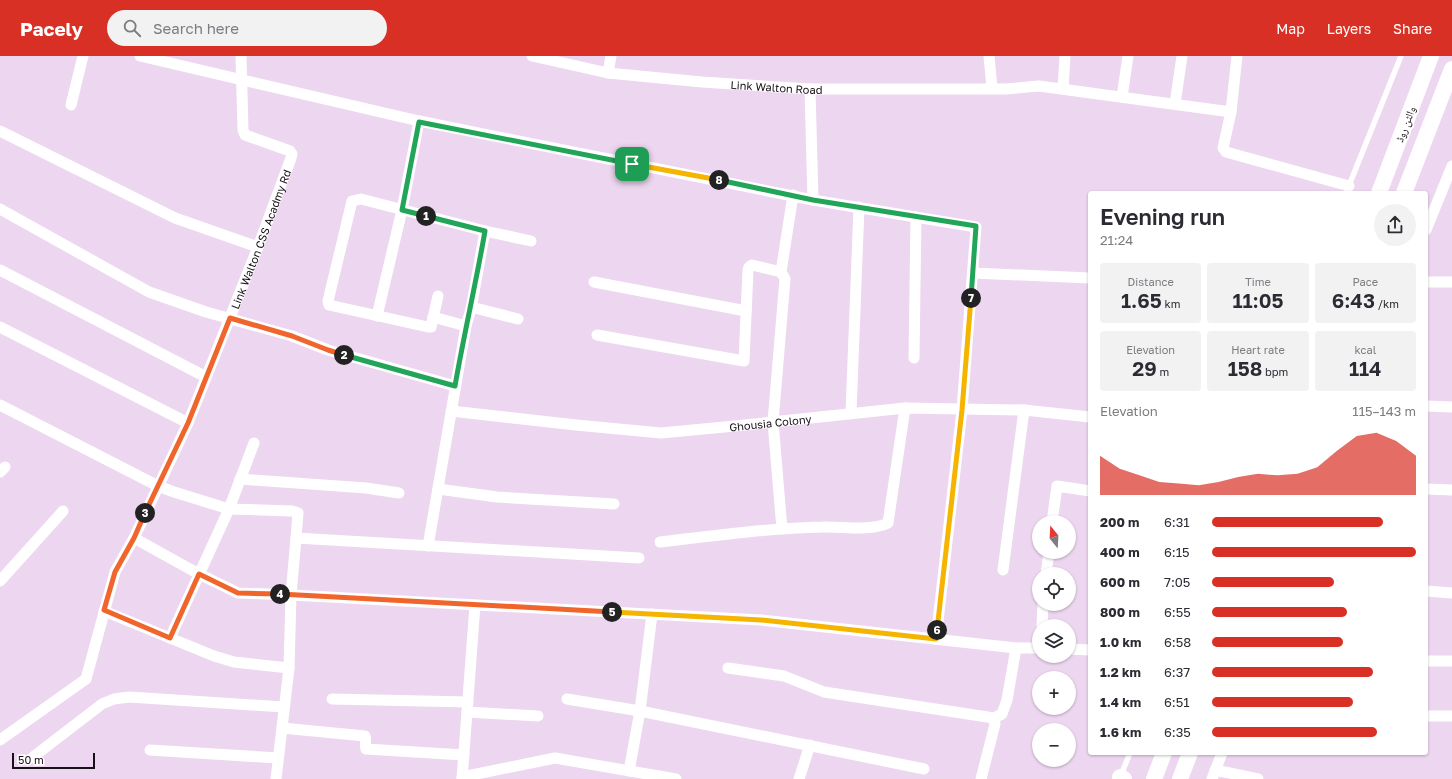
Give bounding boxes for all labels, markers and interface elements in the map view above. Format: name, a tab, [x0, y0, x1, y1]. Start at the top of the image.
search box	[107, 10, 387, 46]
text: Pacely	[20, 17, 83, 40]
icon: search	[121, 17, 143, 39]
text: Search here	[153, 19, 239, 37]
text: Map	[1276, 20, 1305, 37]
text: Layers	[1327, 20, 1371, 37]
text: Share	[1393, 20, 1432, 37]
street label: Link Walton Road	[730, 77, 823, 96]
street label: والٹن روڈ	[1392, 104, 1419, 144]
pin	[615, 147, 649, 181]
icon: arrive	[621, 153, 643, 175]
street label: Link Walton CSS Acadmy Rd	[228, 167, 293, 311]
pin: 8	[709, 170, 729, 190]
text: 8	[715, 173, 723, 186]
text: Evening run	[1100, 203, 1225, 230]
button: share	[1374, 204, 1416, 246]
pin: 1	[416, 206, 436, 226]
text: 1	[423, 209, 429, 222]
text: 21:24	[1100, 232, 1133, 248]
text: Distance	[1128, 275, 1174, 288]
text: Time	[1245, 275, 1271, 288]
text: Pace	[1352, 275, 1378, 288]
pin: 7	[961, 288, 981, 308]
text: 1.65	[1121, 288, 1162, 312]
text: 11:05	[1232, 288, 1284, 312]
text: 6:43	[1332, 288, 1375, 312]
text: 7	[968, 291, 974, 304]
text: km	[1162, 297, 1180, 310]
text: /km	[1375, 297, 1399, 310]
text: Elevation	[1126, 343, 1175, 356]
text: Heart rate	[1231, 343, 1285, 356]
text: kcal	[1354, 343, 1376, 356]
pin: 2	[334, 345, 354, 365]
text: 2	[341, 348, 347, 361]
text: 29	[1132, 356, 1157, 380]
text: 158	[1228, 356, 1262, 380]
text: 114	[1349, 356, 1382, 380]
text: m	[1157, 365, 1169, 378]
text: bpm	[1262, 365, 1288, 378]
text: Elevation	[1100, 403, 1158, 419]
text: 115–143 m	[1352, 403, 1416, 419]
street label: Ghousia Colony	[729, 411, 812, 433]
pin: 3	[135, 503, 155, 523]
text: 3	[142, 506, 148, 519]
text: 200 m	[1100, 514, 1139, 530]
text: 6:31	[1164, 514, 1190, 530]
north arrow	[1032, 515, 1076, 559]
map controls	[1032, 515, 1076, 767]
text: 400 m	[1100, 544, 1140, 560]
text: 6:15	[1164, 544, 1190, 560]
button: locate	[1032, 567, 1076, 611]
text: 600 m	[1100, 574, 1140, 590]
text: 7:05	[1164, 574, 1190, 590]
pin: 4	[270, 584, 290, 604]
text: 4	[277, 587, 283, 600]
pin: 5	[602, 602, 622, 622]
text: 800 m	[1100, 604, 1140, 620]
text: 6:55	[1164, 604, 1191, 620]
text: 5	[609, 605, 615, 618]
button: layers	[1032, 619, 1076, 663]
pin: 6	[927, 620, 947, 640]
text: 6	[934, 623, 941, 636]
text: 1.0 km	[1100, 634, 1141, 650]
text: 6:58	[1164, 634, 1191, 650]
text: 1.2 km	[1100, 664, 1141, 680]
text: 6:37	[1164, 664, 1190, 680]
button: +	[1032, 671, 1076, 715]
text: 1.4 km	[1100, 694, 1141, 710]
text: 6:51	[1164, 694, 1190, 710]
button: −	[1032, 723, 1076, 767]
text: 1.6 km	[1100, 724, 1141, 740]
text: 6:35	[1164, 724, 1191, 740]
scale bar	[12, 751, 95, 770]
text: 50 m	[18, 753, 44, 766]

